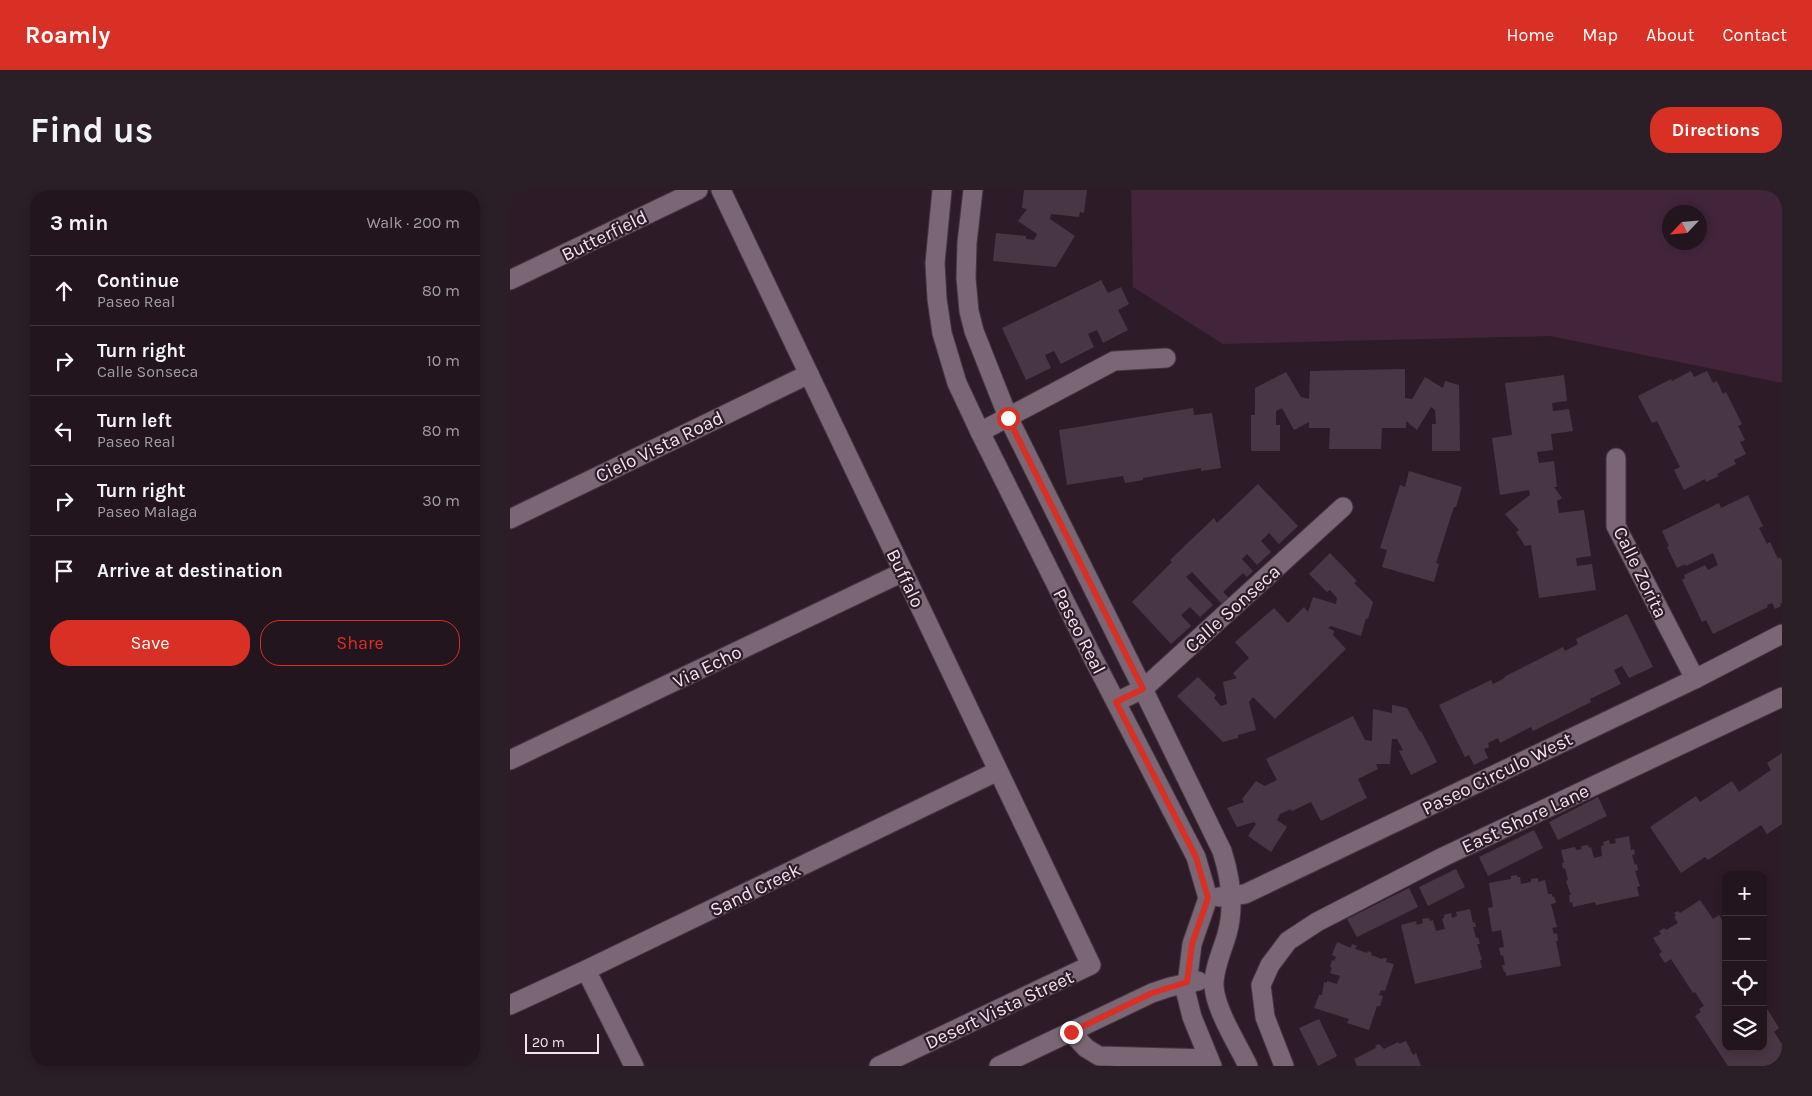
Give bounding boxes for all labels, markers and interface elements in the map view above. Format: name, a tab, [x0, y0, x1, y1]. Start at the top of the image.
text: Roamly	[25, 21, 110, 49]
text: Home	[1506, 24, 1554, 46]
text: Map	[1582, 24, 1618, 46]
text: About	[1646, 24, 1695, 46]
text: Contact	[1723, 24, 1787, 46]
button: Directions	[1650, 107, 1782, 153]
text: Find us	[30, 110, 153, 151]
north arrow	[1662, 205, 1707, 250]
street label: Butterfield	[558, 206, 651, 266]
text: 3 min	[50, 211, 108, 235]
text: Walk · 200 m	[366, 213, 460, 232]
text: Continue	[97, 270, 179, 292]
icon: ahead	[50, 277, 78, 305]
text: 80 m	[422, 281, 460, 300]
text: Paseo Real	[97, 292, 175, 311]
text: Turn right	[97, 340, 186, 362]
icon: right	[50, 347, 78, 375]
text: 10 m	[426, 351, 460, 370]
text: Calle Sonseca	[97, 362, 198, 381]
street label: Cielo Vista Road	[592, 406, 727, 487]
route start	[997, 407, 1020, 430]
text: Turn left	[97, 410, 172, 432]
icon: left	[50, 417, 78, 445]
text: 80 m	[422, 421, 460, 440]
text: Paseo Real	[97, 432, 175, 451]
text: Turn right	[97, 480, 186, 502]
icon: right	[50, 487, 78, 515]
text: 30 m	[422, 491, 460, 510]
text: Paseo Malaga	[97, 502, 197, 521]
street label: Calle Zorita	[1609, 523, 1672, 622]
street label: Buffalo	[882, 546, 929, 611]
icon: arrive	[50, 557, 78, 585]
text: Arrive at destination	[97, 560, 283, 582]
street label: Calle Sonseca	[1181, 560, 1285, 657]
street label: Paseo Real	[1048, 585, 1110, 678]
button: Save	[50, 620, 250, 666]
button: Share	[260, 620, 460, 666]
street label: Via Echo	[670, 641, 745, 693]
street label: Paseo Circulo West	[1419, 728, 1576, 820]
street label: East Shore Lane	[1458, 780, 1593, 858]
street label: Sand Creek	[707, 858, 805, 921]
map controls	[1722, 871, 1767, 1051]
button: +	[1722, 871, 1767, 916]
button: −	[1722, 916, 1767, 961]
button: locate	[1722, 961, 1767, 1006]
street label: Desert Vista Street	[922, 966, 1077, 1054]
button: layers	[1722, 1006, 1767, 1051]
route end	[1060, 1021, 1083, 1044]
scale bar	[525, 1031, 599, 1054]
text: 20 m	[532, 1034, 565, 1051]

